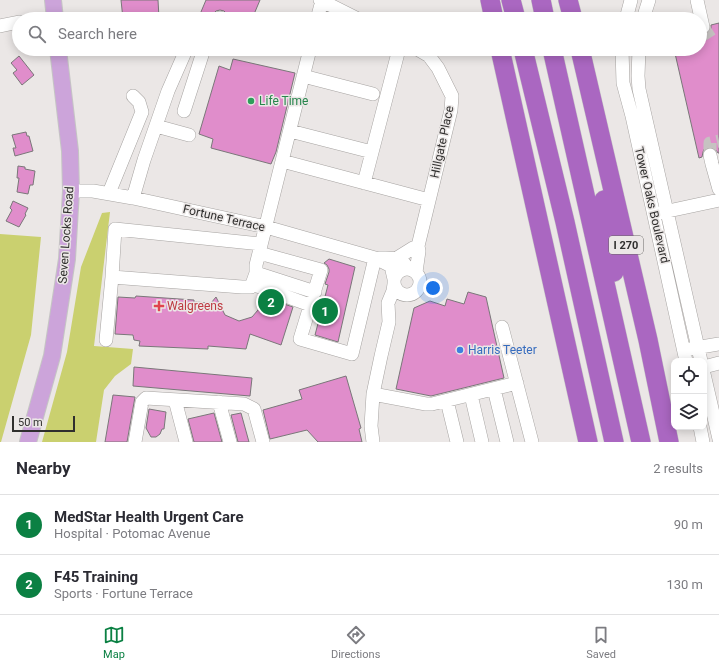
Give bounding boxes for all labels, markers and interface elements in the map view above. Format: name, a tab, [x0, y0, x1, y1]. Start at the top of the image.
search box	[12, 12, 707, 56]
icon: search	[26, 23, 48, 45]
text: Search here	[58, 25, 137, 43]
place label: Life Time	[259, 94, 308, 108]
marker: Life Time	[246, 96, 256, 106]
street label: Hillgate Place	[428, 105, 456, 179]
street label: Tower Oaks Boulevard	[632, 145, 672, 265]
street label: Seven Locks Road	[56, 186, 76, 284]
street label: Fortune Terrace	[182, 202, 266, 234]
road number: I 270	[609, 236, 643, 254]
your location	[423, 278, 443, 298]
pin: 2	[258, 287, 284, 317]
pin: 1	[312, 296, 338, 326]
place label: Walgreens	[167, 299, 223, 313]
marker: Walgreens	[154, 301, 164, 311]
place label: Harris Teeter	[468, 343, 537, 357]
marker: Harris Teeter	[455, 345, 465, 355]
map controls	[671, 358, 707, 430]
button: locate	[671, 358, 707, 394]
button: layers	[671, 394, 707, 430]
scale bar	[12, 414, 75, 433]
text: 50 m	[18, 416, 43, 429]
text: Nearby	[16, 458, 71, 478]
text: 2 results	[653, 461, 703, 476]
text: MedStar Health Urgent Care	[54, 508, 244, 526]
text: 1	[25, 517, 33, 532]
text: 90 m	[674, 517, 703, 532]
text: Hospital · Potomac Avenue	[54, 526, 210, 541]
text: F45 Training	[54, 568, 138, 586]
text: 2	[25, 577, 33, 592]
text: 130 m	[666, 577, 703, 592]
text: Sports · Fortune Terrace	[54, 586, 193, 601]
tab: Map	[103, 624, 125, 661]
tab: Directions	[331, 624, 380, 661]
tab: Saved	[586, 624, 616, 661]

